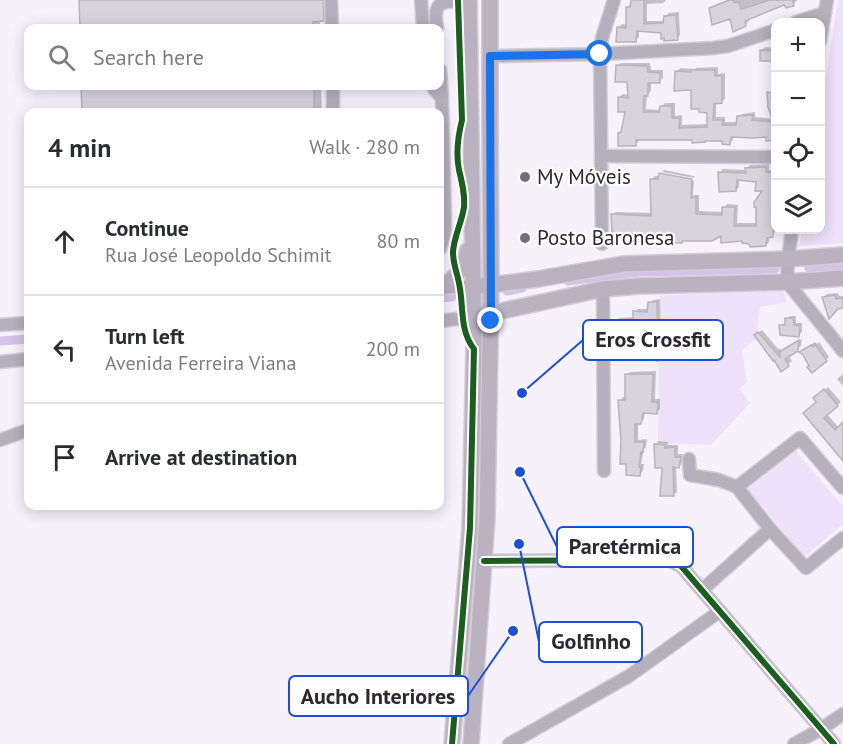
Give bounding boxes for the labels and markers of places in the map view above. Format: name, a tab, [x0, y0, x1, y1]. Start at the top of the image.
place label: My Móveis	[537, 163, 631, 190]
marker: My Móveis	[518, 170, 532, 184]
place label: Posto Baronesa	[537, 224, 674, 251]
marker: Posto Baronesa	[518, 231, 532, 245]
callout: Eros Crossfit	[583, 320, 723, 360]
callout: Paretérmica	[557, 527, 693, 567]
callout: Golfinho	[539, 622, 642, 662]
callout: Aucho Interiores	[289, 676, 468, 716]

